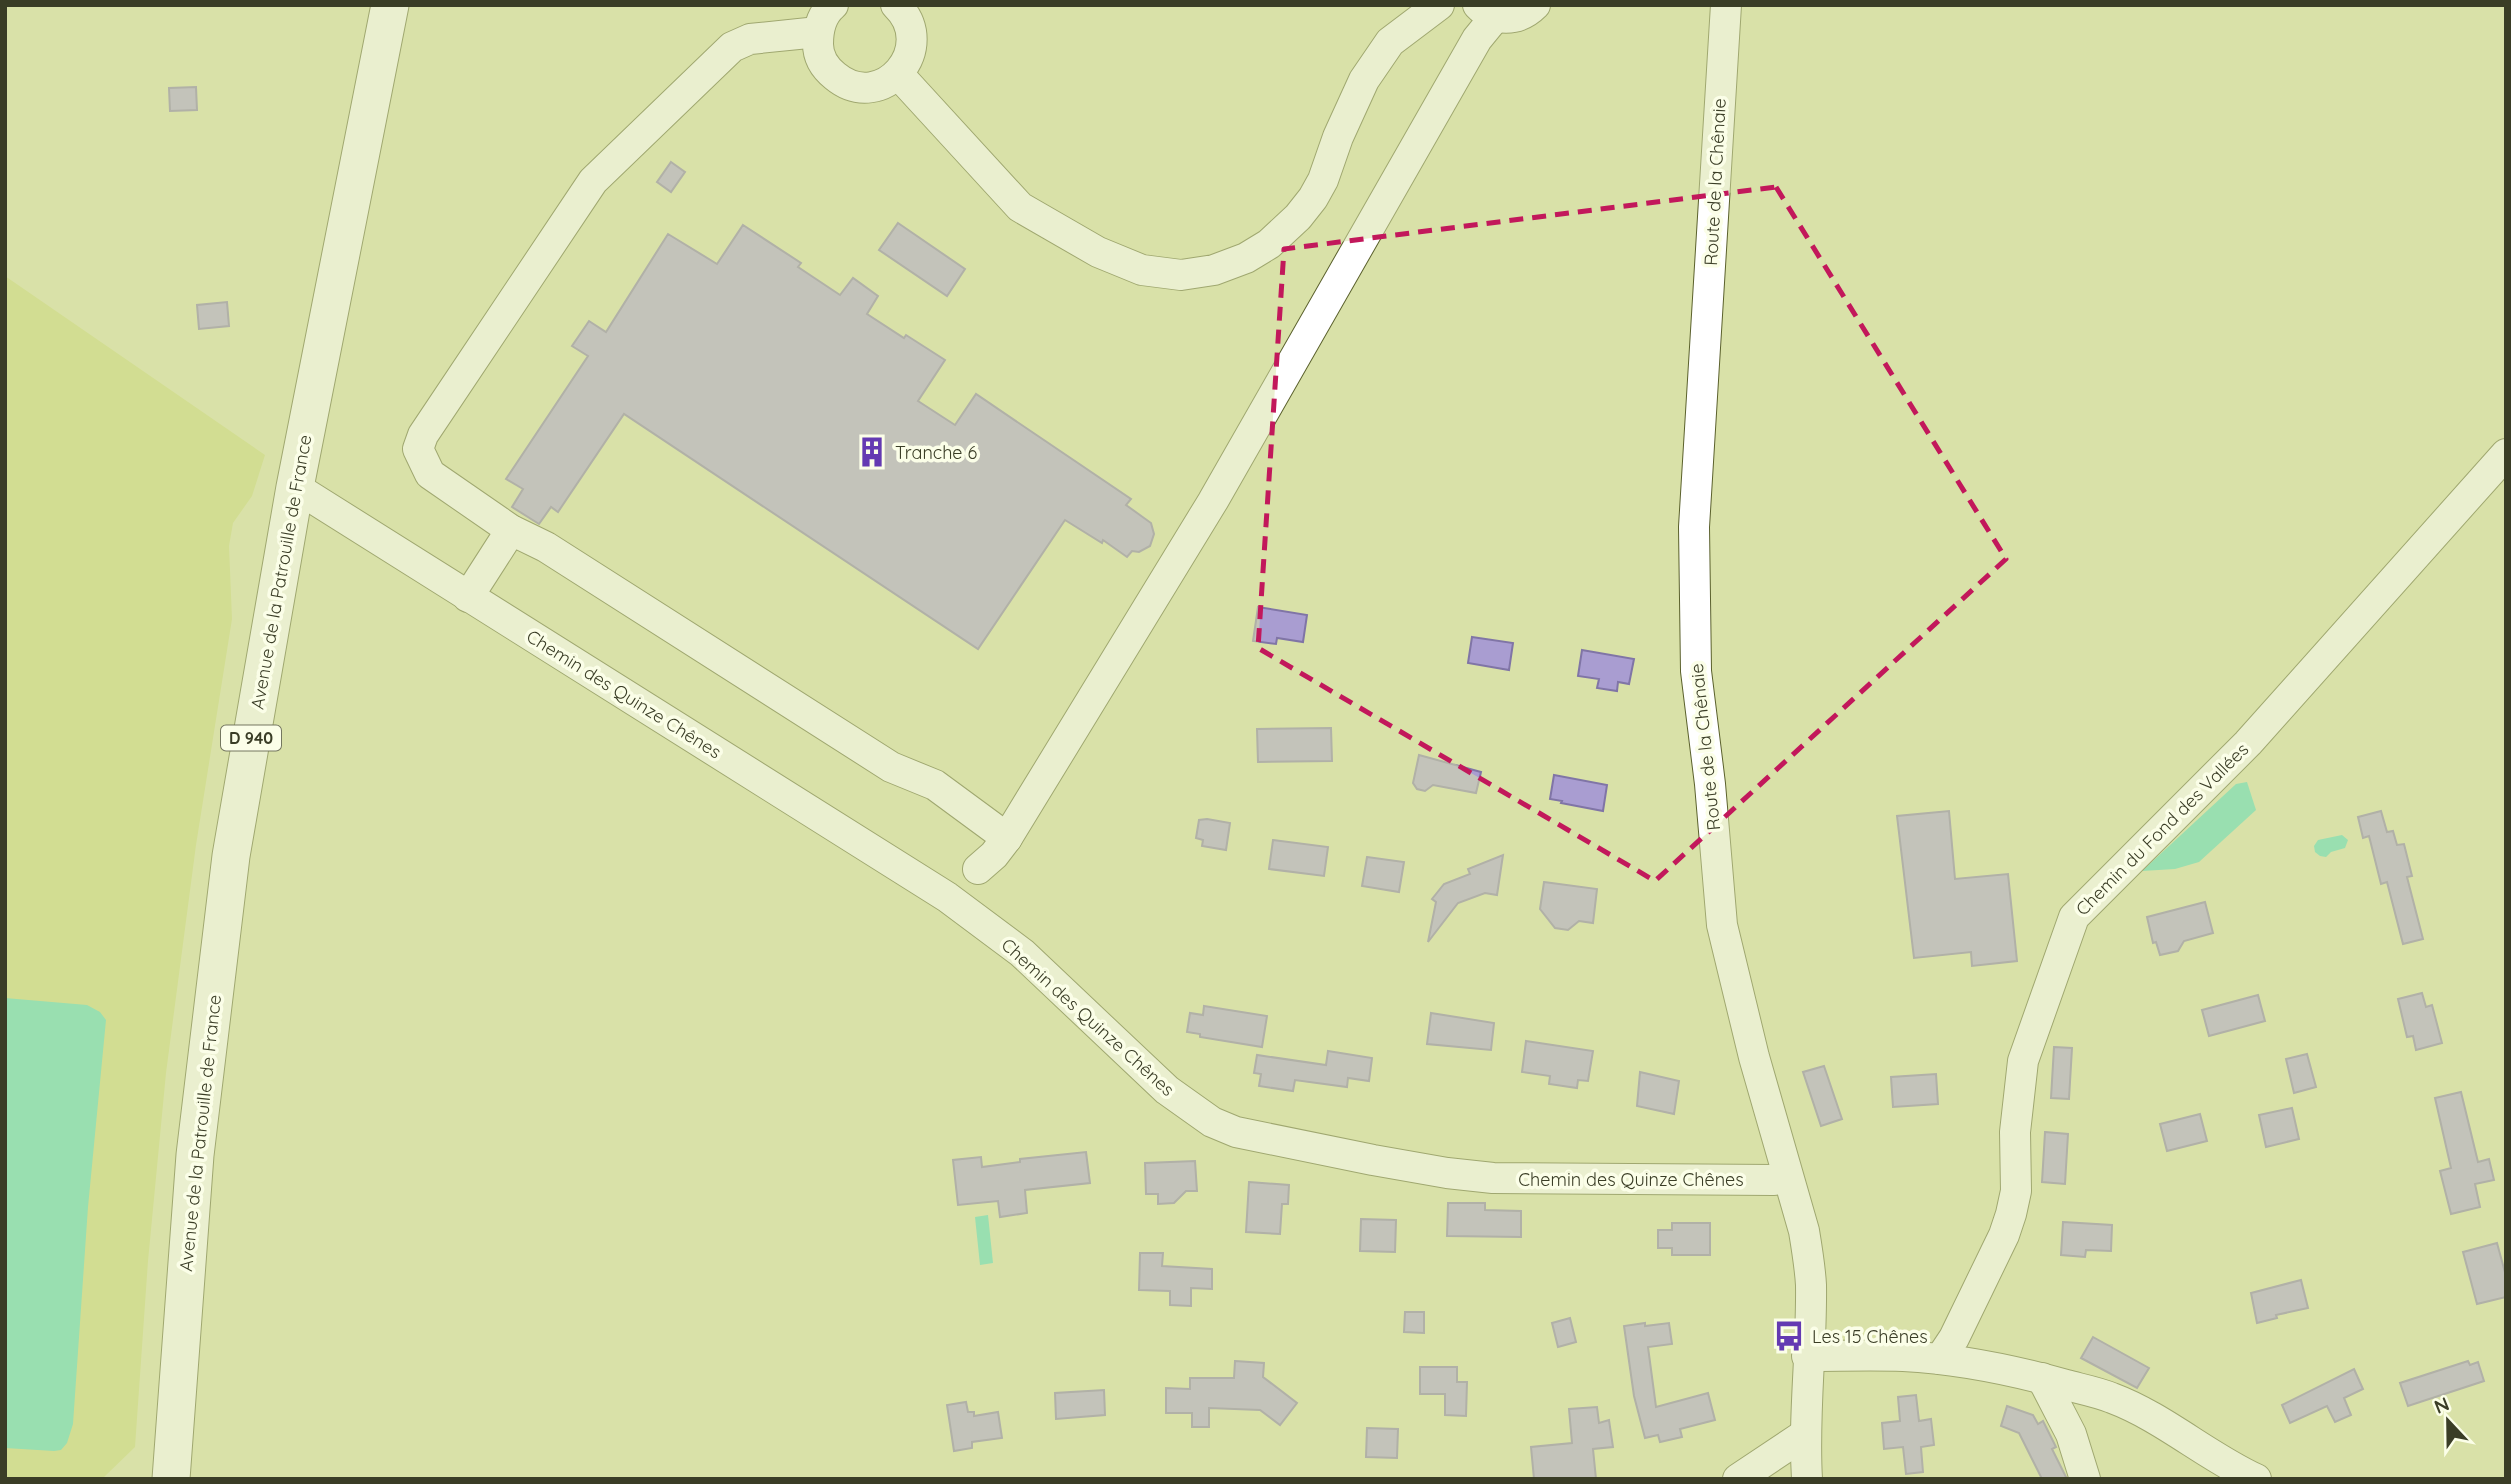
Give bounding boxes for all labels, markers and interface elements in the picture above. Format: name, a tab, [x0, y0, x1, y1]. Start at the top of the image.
street label: Route de la Chênaie	[1699, 98, 1731, 266]
street label: Avenue de la Patrouille de France	[246, 433, 316, 711]
building icon: Tranche 6	[855, 435, 889, 469]
place label: Tranche 6	[895, 441, 977, 464]
street label: Chemin des Quinze Chênes	[522, 625, 726, 763]
street label: Route de la Chênaie	[1685, 662, 1725, 832]
road number: D 940	[221, 726, 281, 750]
street label: Chemin du Fond des Vallées	[2071, 738, 2253, 920]
street label: Chemin des Quinze Chênes	[997, 933, 1179, 1101]
street label: Avenue de la Patrouille de France	[174, 993, 226, 1273]
street label: Chemin des Quinze Chênes	[1518, 1168, 1744, 1191]
bus stop icon: Les 15 Chênes	[1772, 1319, 1806, 1353]
place label: Les 15 Chênes	[1812, 1325, 1928, 1348]
north arrow	[2413, 1386, 2483, 1456]
text: N	[2431, 1391, 2453, 1419]

